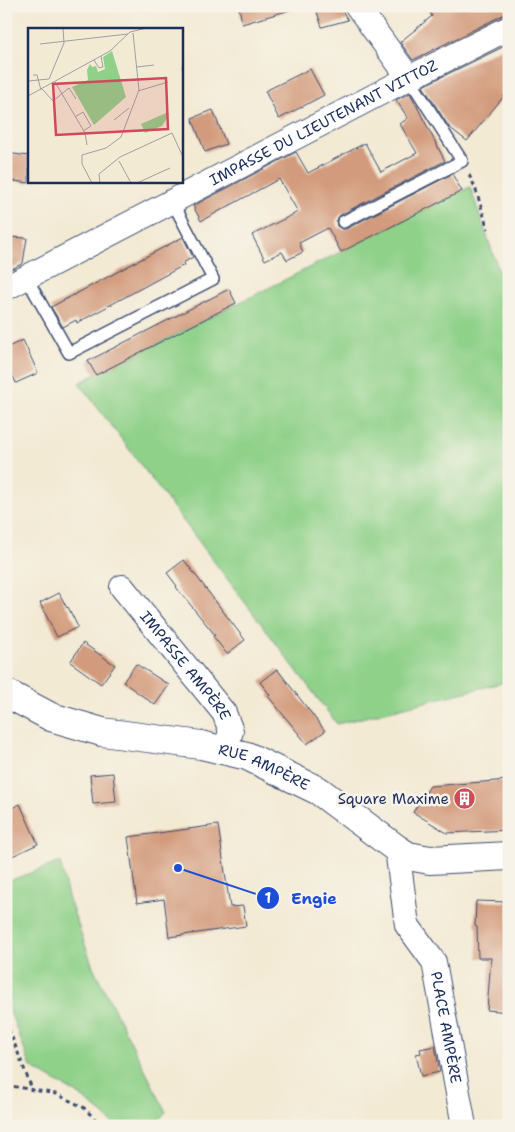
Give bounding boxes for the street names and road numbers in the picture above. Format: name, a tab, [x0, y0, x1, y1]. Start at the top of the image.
street label: IMPASSE DU LIEUTENANT VITTOZ	[206, 55, 441, 190]
street label: IMPASSE AMPÈRE	[135, 607, 236, 723]
street label: RUE AMPÈRE	[216, 739, 313, 795]
street label: PLACE AMPÈRE	[426, 970, 466, 1085]

